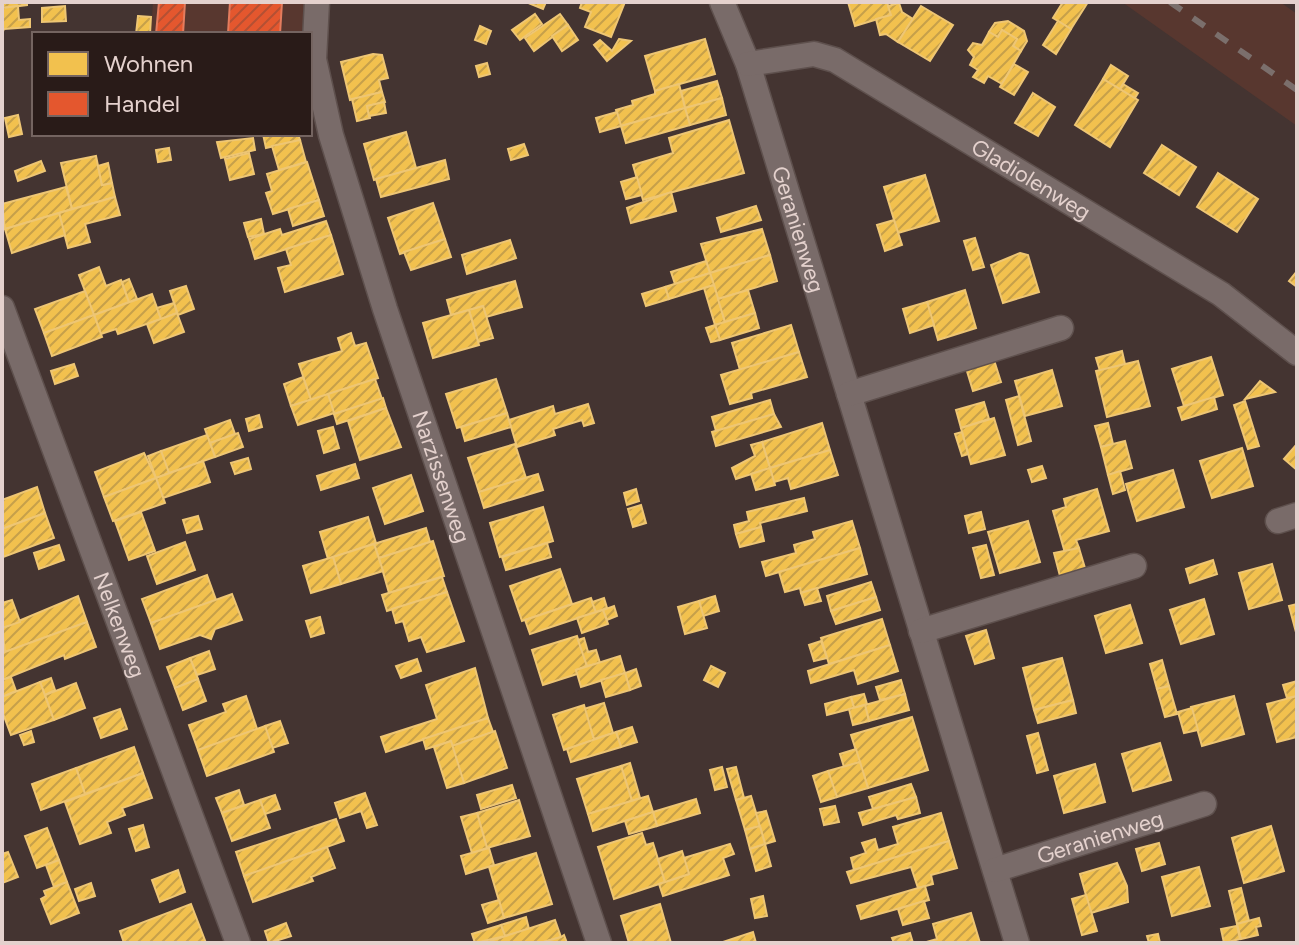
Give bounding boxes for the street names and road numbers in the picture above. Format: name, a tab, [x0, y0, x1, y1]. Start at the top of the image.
street label: Gladiolenweg	[967, 133, 1096, 225]
street label: Geranienweg	[766, 163, 831, 296]
street label: Narzissenweg	[407, 407, 476, 546]
street label: Nelkenweg	[88, 568, 152, 681]
street label: Geranienweg	[1033, 804, 1166, 869]

